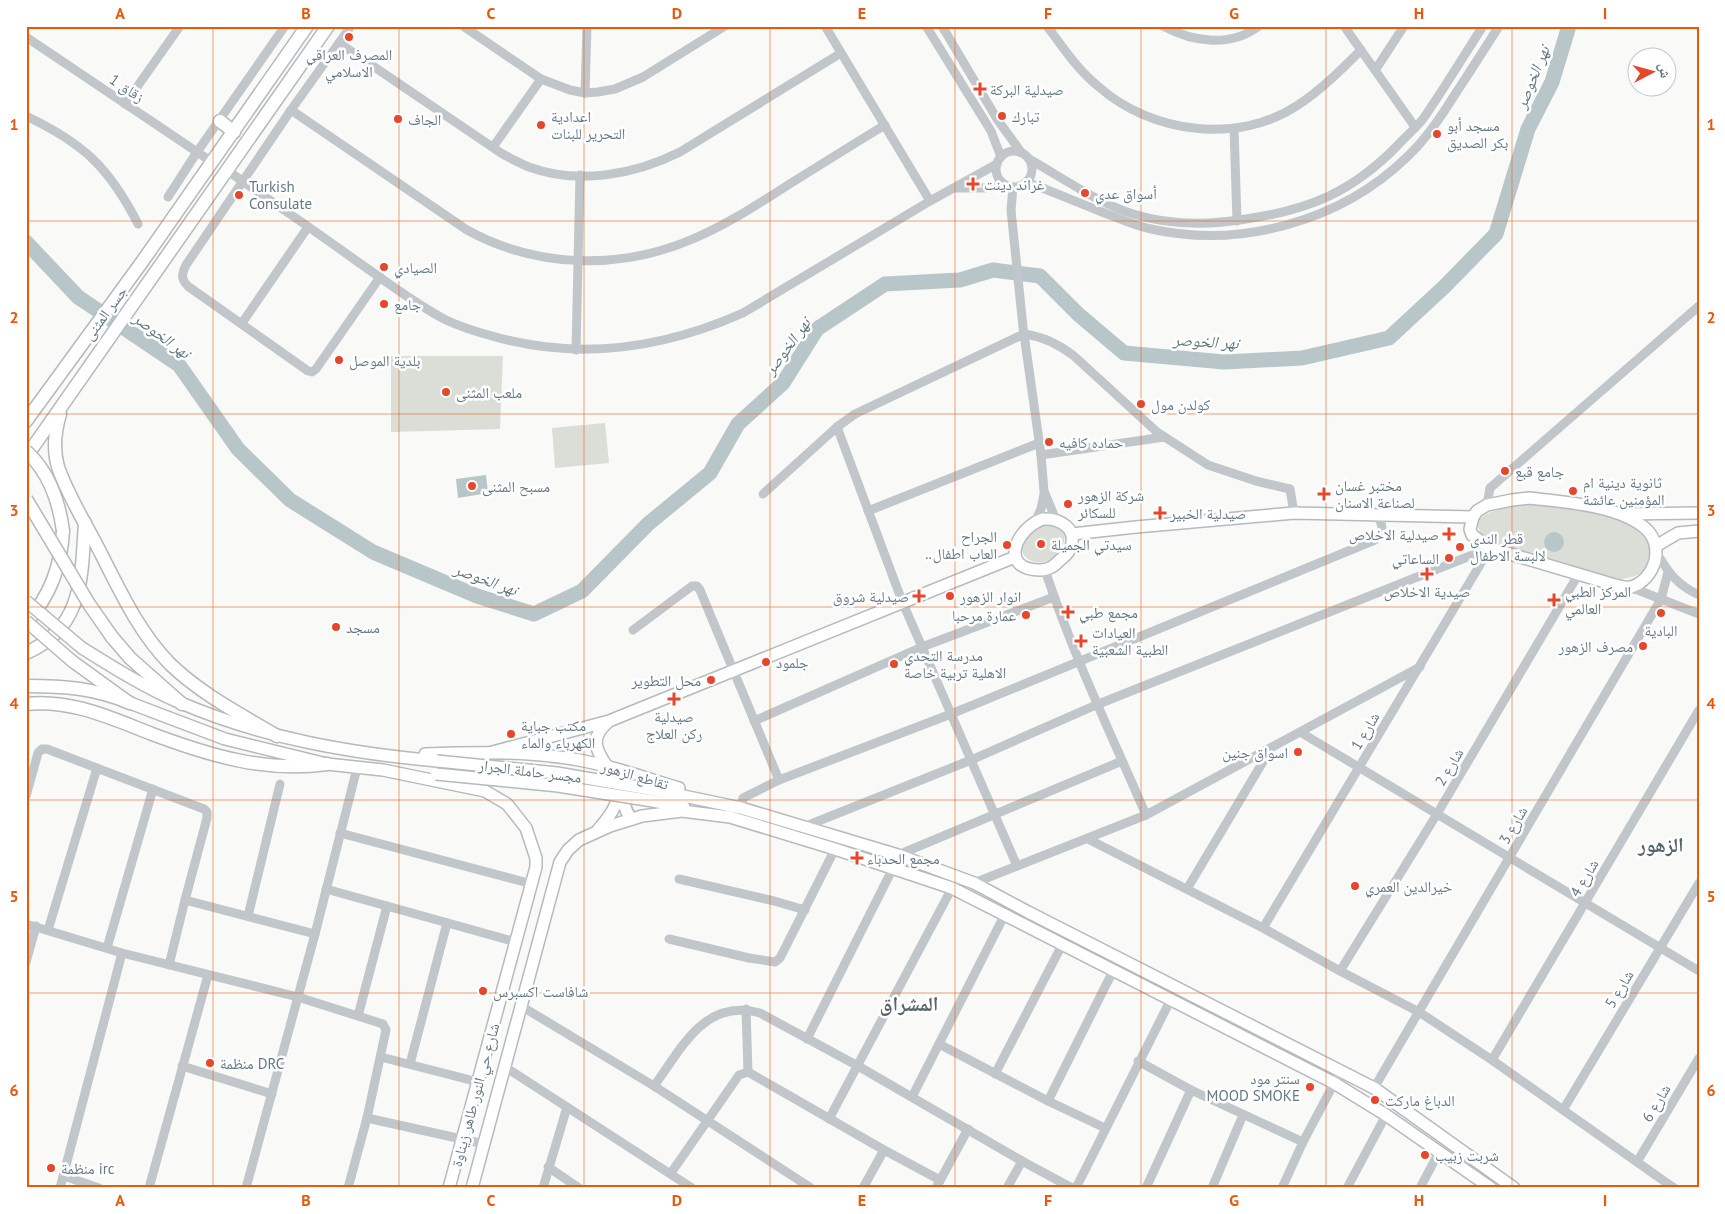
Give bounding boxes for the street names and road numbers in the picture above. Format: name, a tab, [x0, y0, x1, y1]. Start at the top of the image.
street label: زقاق 1	[105, 70, 148, 107]
street label: جسر المثنى	[79, 282, 132, 344]
street label: شارع 1	[1346, 709, 1385, 754]
street label: شارع 2	[1430, 745, 1469, 790]
street label: مجسر حاملة الجرار	[476, 755, 583, 787]
street label: تقاطع الزهور	[598, 756, 671, 795]
street label: شارع 3	[1495, 803, 1532, 848]
street label: شارع 4	[1565, 856, 1604, 901]
street label: شارع 5	[1600, 967, 1639, 1012]
street label: شارع حي النور طاهر زيناوة	[447, 1021, 506, 1170]
street label: شارع 6	[1637, 1081, 1676, 1126]

